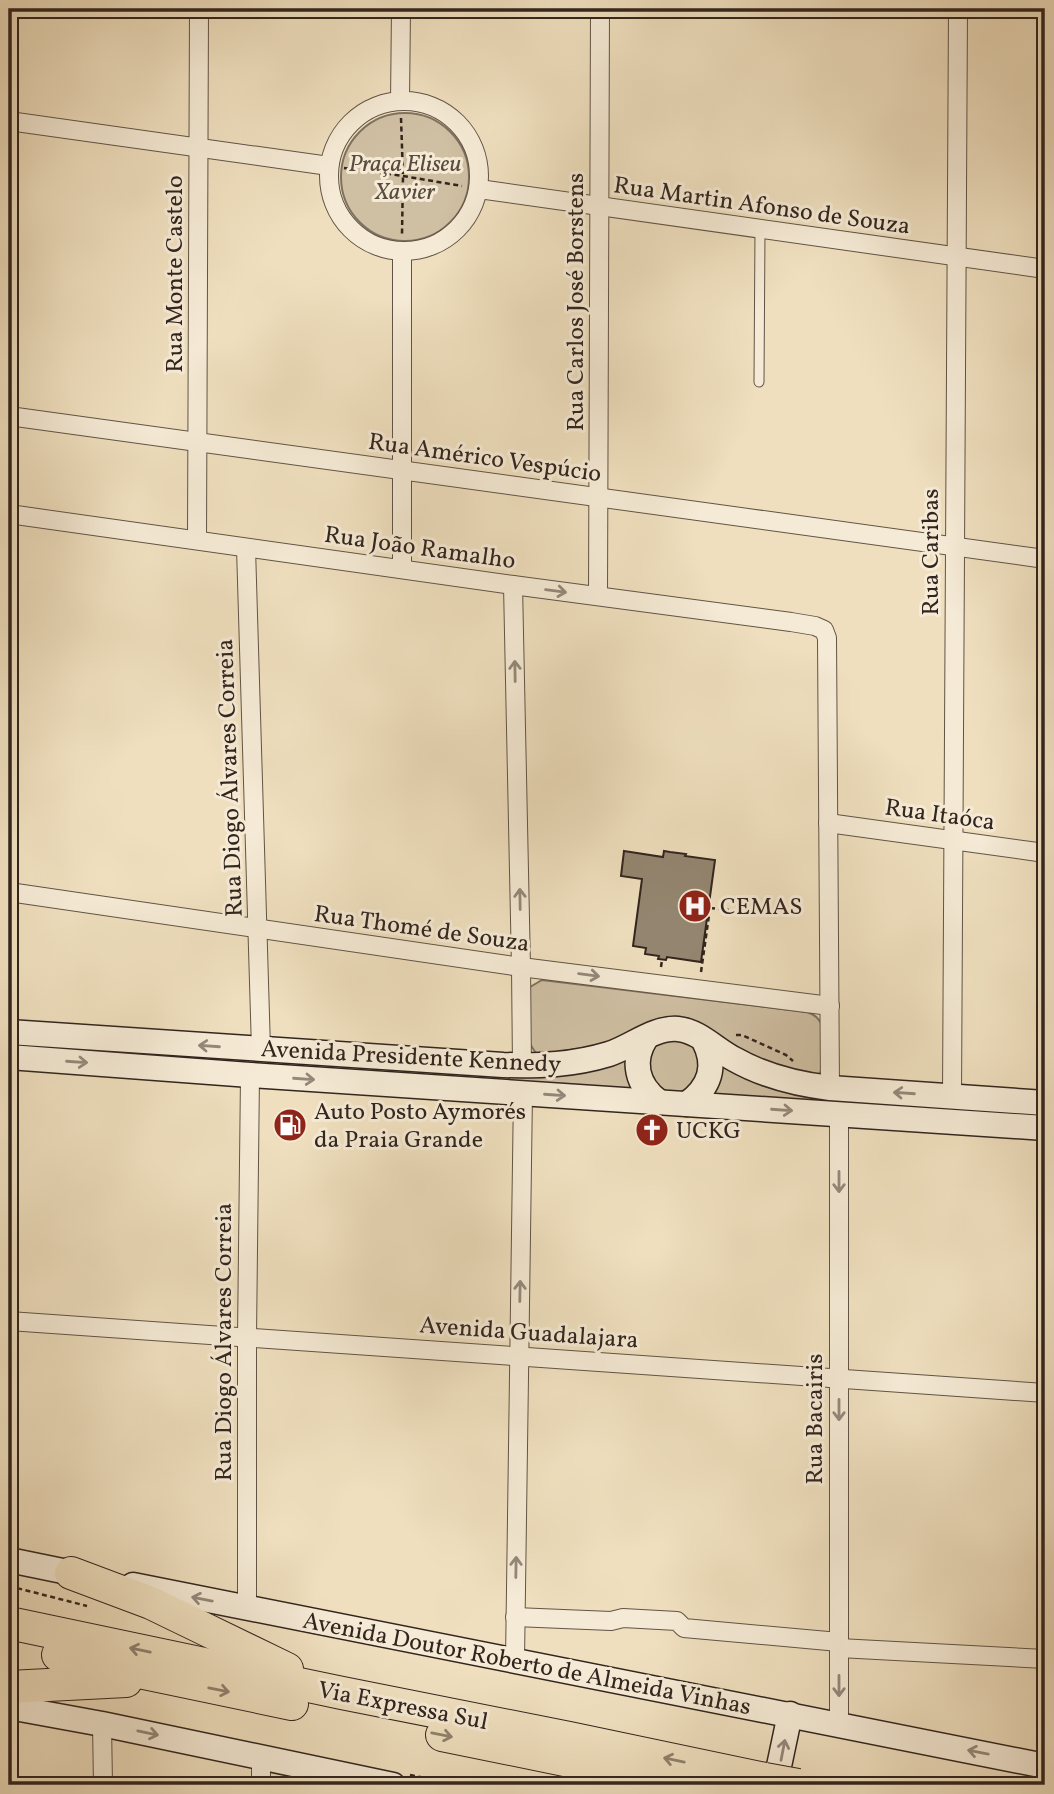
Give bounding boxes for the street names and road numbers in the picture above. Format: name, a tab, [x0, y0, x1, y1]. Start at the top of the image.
street label: Rua Martin Afonso de Souza	[611, 169, 912, 245]
street label: Rua Carlos José Borstens	[560, 173, 594, 431]
street label: Rua Monte Castelo	[159, 175, 193, 373]
street label: Rua Américo Vespúcio	[366, 426, 603, 492]
street label: Rua Caribas	[915, 489, 949, 615]
street label: Rua João Ramalho	[322, 519, 518, 579]
street label: Rua Diogo Álvares Correia	[209, 638, 253, 918]
street label: Rua Itaóca	[882, 791, 997, 841]
street label: Rua Thomé de Souza	[312, 898, 532, 962]
street label: Avenida Presidente Kennedy	[260, 1033, 562, 1083]
street label: Rua Diogo Álvares Correia	[208, 1203, 242, 1481]
street label: Avenida Guadalajara	[418, 1309, 640, 1359]
street label: Rua Bacairis	[799, 1353, 833, 1485]
street label: Avenida Doutor Roberto de Almeida Vinhas	[300, 1605, 754, 1725]
street label: Via Expressa Sul	[315, 1674, 491, 1740]

